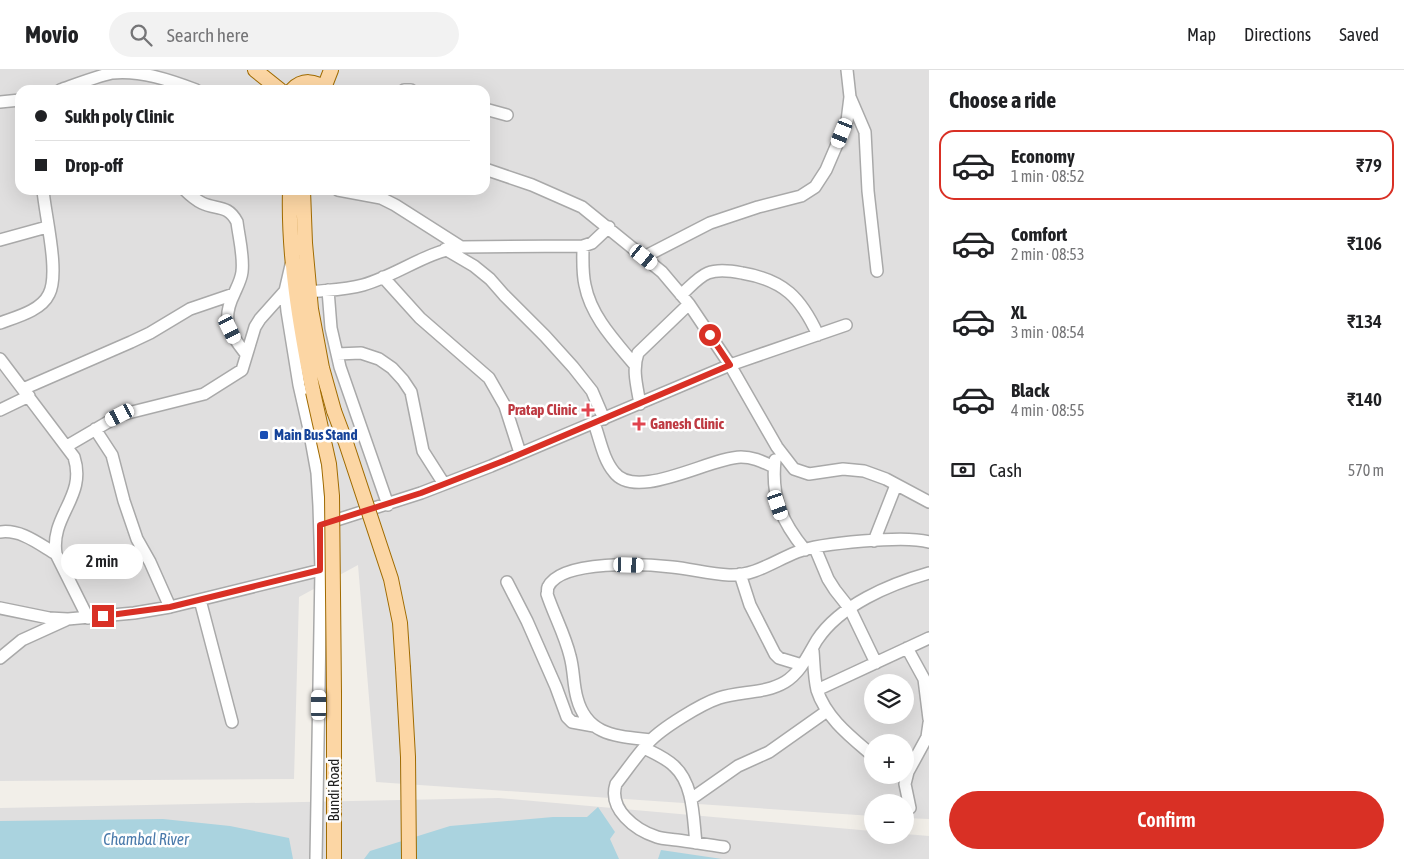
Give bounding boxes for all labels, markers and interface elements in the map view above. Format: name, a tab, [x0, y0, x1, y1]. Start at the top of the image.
search box	[109, 12, 459, 57]
text: Movio	[25, 21, 79, 48]
icon: search	[127, 21, 155, 49]
text: Search here	[167, 24, 249, 46]
text: Map	[1187, 24, 1216, 45]
text: Directions	[1244, 24, 1311, 45]
text: Saved	[1339, 24, 1379, 45]
text: Choose a ride	[949, 87, 1056, 113]
text: Sukh poly Clinic	[65, 105, 174, 127]
car	[829, 116, 854, 150]
icon: car	[951, 143, 996, 188]
text: Economy	[1011, 145, 1075, 167]
text: Drop-off	[65, 154, 123, 176]
text: ₹79	[1356, 154, 1382, 176]
text: 1 min · 08:52	[1011, 167, 1084, 185]
icon: car	[951, 221, 996, 266]
text: Comfort	[1011, 223, 1067, 245]
text: ₹106	[1347, 232, 1382, 254]
car	[627, 242, 660, 272]
text: 2 min · 08:53	[1011, 245, 1084, 263]
icon: car	[951, 299, 996, 344]
text: XL	[1011, 301, 1027, 323]
text: ₹134	[1347, 310, 1382, 332]
car	[216, 312, 243, 346]
text: 3 min · 08:54	[1011, 323, 1084, 341]
route start	[699, 324, 721, 346]
icon: car	[951, 377, 996, 422]
text: Black	[1011, 379, 1049, 401]
text: ₹140	[1347, 388, 1382, 410]
place label: Pratap Clinic	[508, 401, 577, 418]
text: 4 min · 08:55	[1011, 401, 1084, 419]
car	[103, 402, 136, 428]
marker: Pratap Clinic	[581, 403, 595, 417]
place label: Ganesh Clinic	[650, 415, 725, 432]
marker: Ganesh Clinic	[632, 417, 646, 431]
place label: Main Bus Stand	[274, 426, 358, 443]
marker: Main Bus Stand	[258, 429, 270, 441]
icon: cash	[949, 456, 977, 484]
text: Cash	[989, 459, 1022, 481]
text: 570 m	[1348, 461, 1384, 479]
car	[766, 488, 789, 522]
callout: 2 min	[62, 544, 144, 578]
text: 2 min	[86, 552, 118, 570]
car	[613, 557, 644, 573]
route end	[92, 605, 114, 627]
map controls	[864, 674, 914, 844]
button: layers	[864, 674, 914, 724]
car	[311, 690, 326, 720]
button: +	[864, 734, 914, 784]
street label: Bundi Road	[325, 759, 342, 821]
button: Confirm	[949, 791, 1384, 849]
button: −	[864, 794, 914, 844]
water label: Chambal River	[103, 830, 190, 848]

